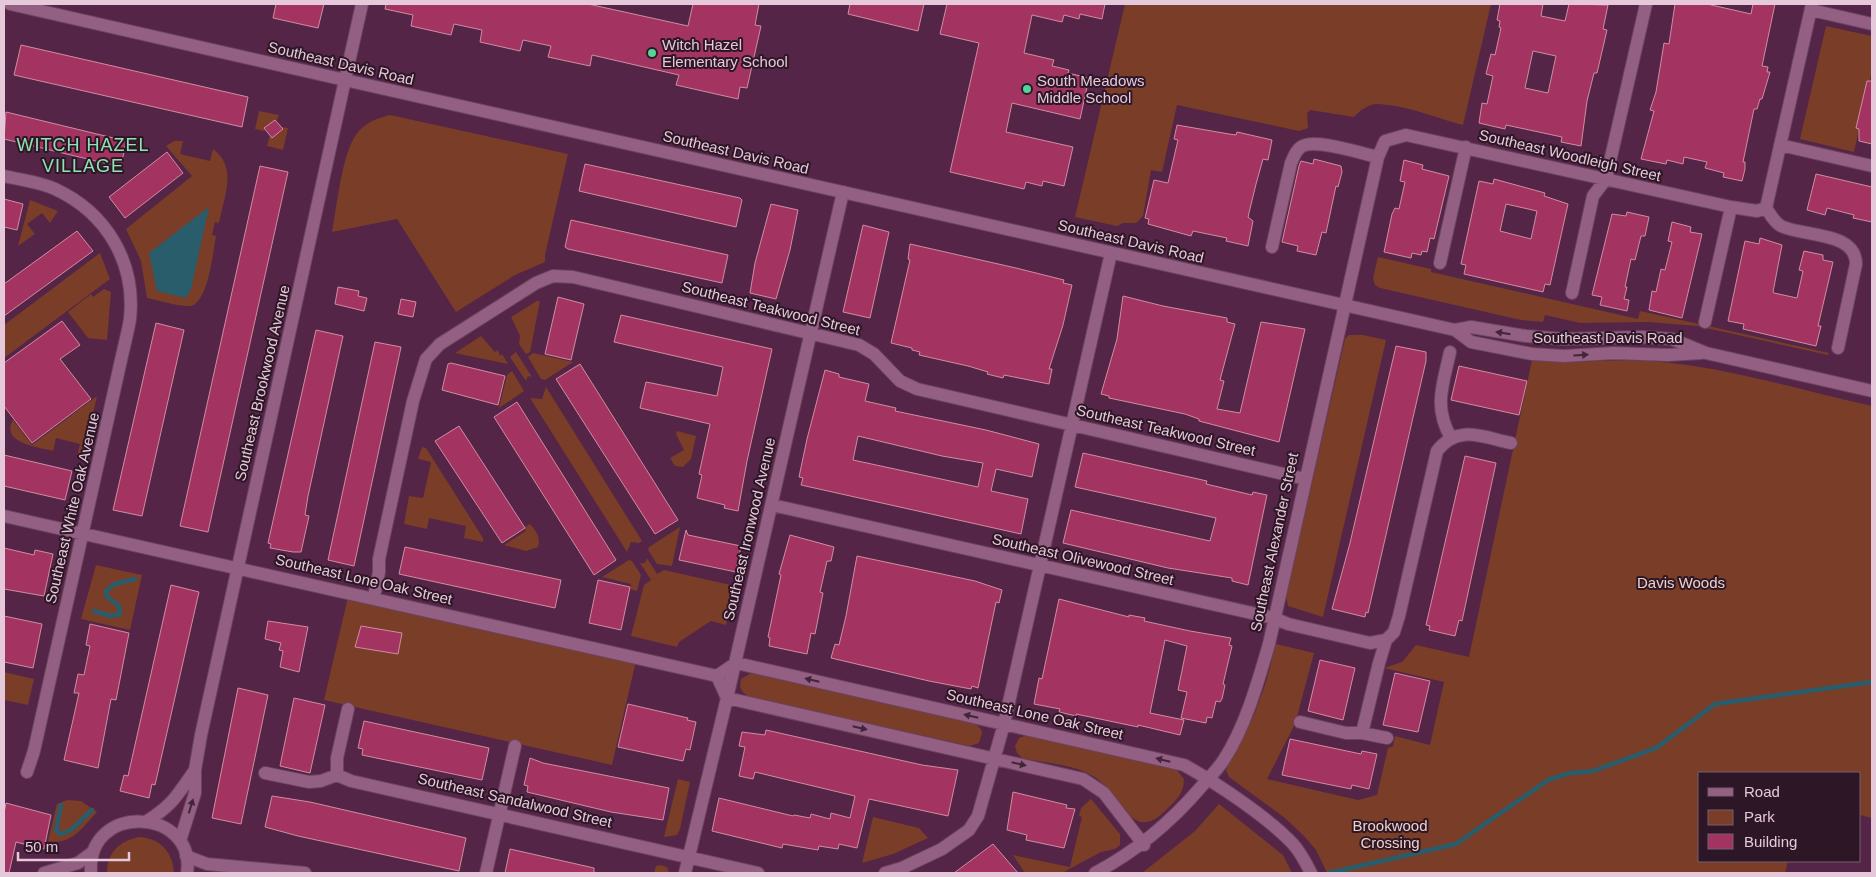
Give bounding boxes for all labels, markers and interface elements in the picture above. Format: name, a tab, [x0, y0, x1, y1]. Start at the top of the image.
place label: Witch Hazel Elementary School	[662, 36, 788, 70]
street label: Southeast Davis Road	[266, 38, 416, 88]
marker: Witch Hazel Elementary School	[646, 47, 658, 59]
place label: South Meadows Middle School	[1037, 72, 1145, 106]
marker: South Meadows Middle School	[1021, 83, 1033, 95]
street label: Southeast Woodleigh Street	[1477, 126, 1664, 184]
street label: Southeast Davis Road	[661, 127, 811, 177]
district label: WITCH HAZEL VILLAGE	[16, 135, 150, 176]
street label: Southeast Davis Road	[1056, 216, 1206, 266]
street label: Southeast Teakwood Street	[680, 278, 863, 339]
street label: Southeast Brookwood Avenue	[231, 283, 293, 483]
one-way arrow	[1495, 328, 1511, 336]
street label: Southeast Davis Road	[1533, 329, 1683, 346]
one-way arrow	[1573, 350, 1589, 358]
street label: Southeast Teakwood Street	[1075, 401, 1258, 459]
street label: Southeast White Oak Avenue	[42, 411, 102, 605]
street label: Southeast Ironwood Avenue	[720, 436, 778, 622]
street label: Southeast Alexander Street	[1247, 450, 1301, 633]
street label: Southeast Olivewood Street	[990, 530, 1176, 588]
street label: Southeast Lone Oak Street	[274, 550, 455, 608]
park label: Davis Woods	[1637, 574, 1725, 591]
one-way arrow	[805, 676, 820, 684]
street label: Southeast Lone Oak Street	[945, 685, 1126, 743]
one-way arrow	[963, 712, 978, 720]
one-way arrow	[853, 724, 868, 732]
one-way arrow	[1156, 756, 1171, 764]
one-way arrow	[1011, 761, 1027, 769]
street label: Southeast Sandalwood Street	[416, 769, 614, 831]
legend	[1698, 772, 1861, 862]
text: Road	[1744, 783, 1780, 800]
one-way arrow	[188, 798, 196, 813]
text: Park	[1744, 808, 1775, 825]
park label: Brookwood Crossing	[1352, 817, 1428, 851]
scale bar	[18, 830, 129, 862]
text: Building	[1744, 833, 1797, 850]
text: 50 m	[25, 838, 58, 855]

